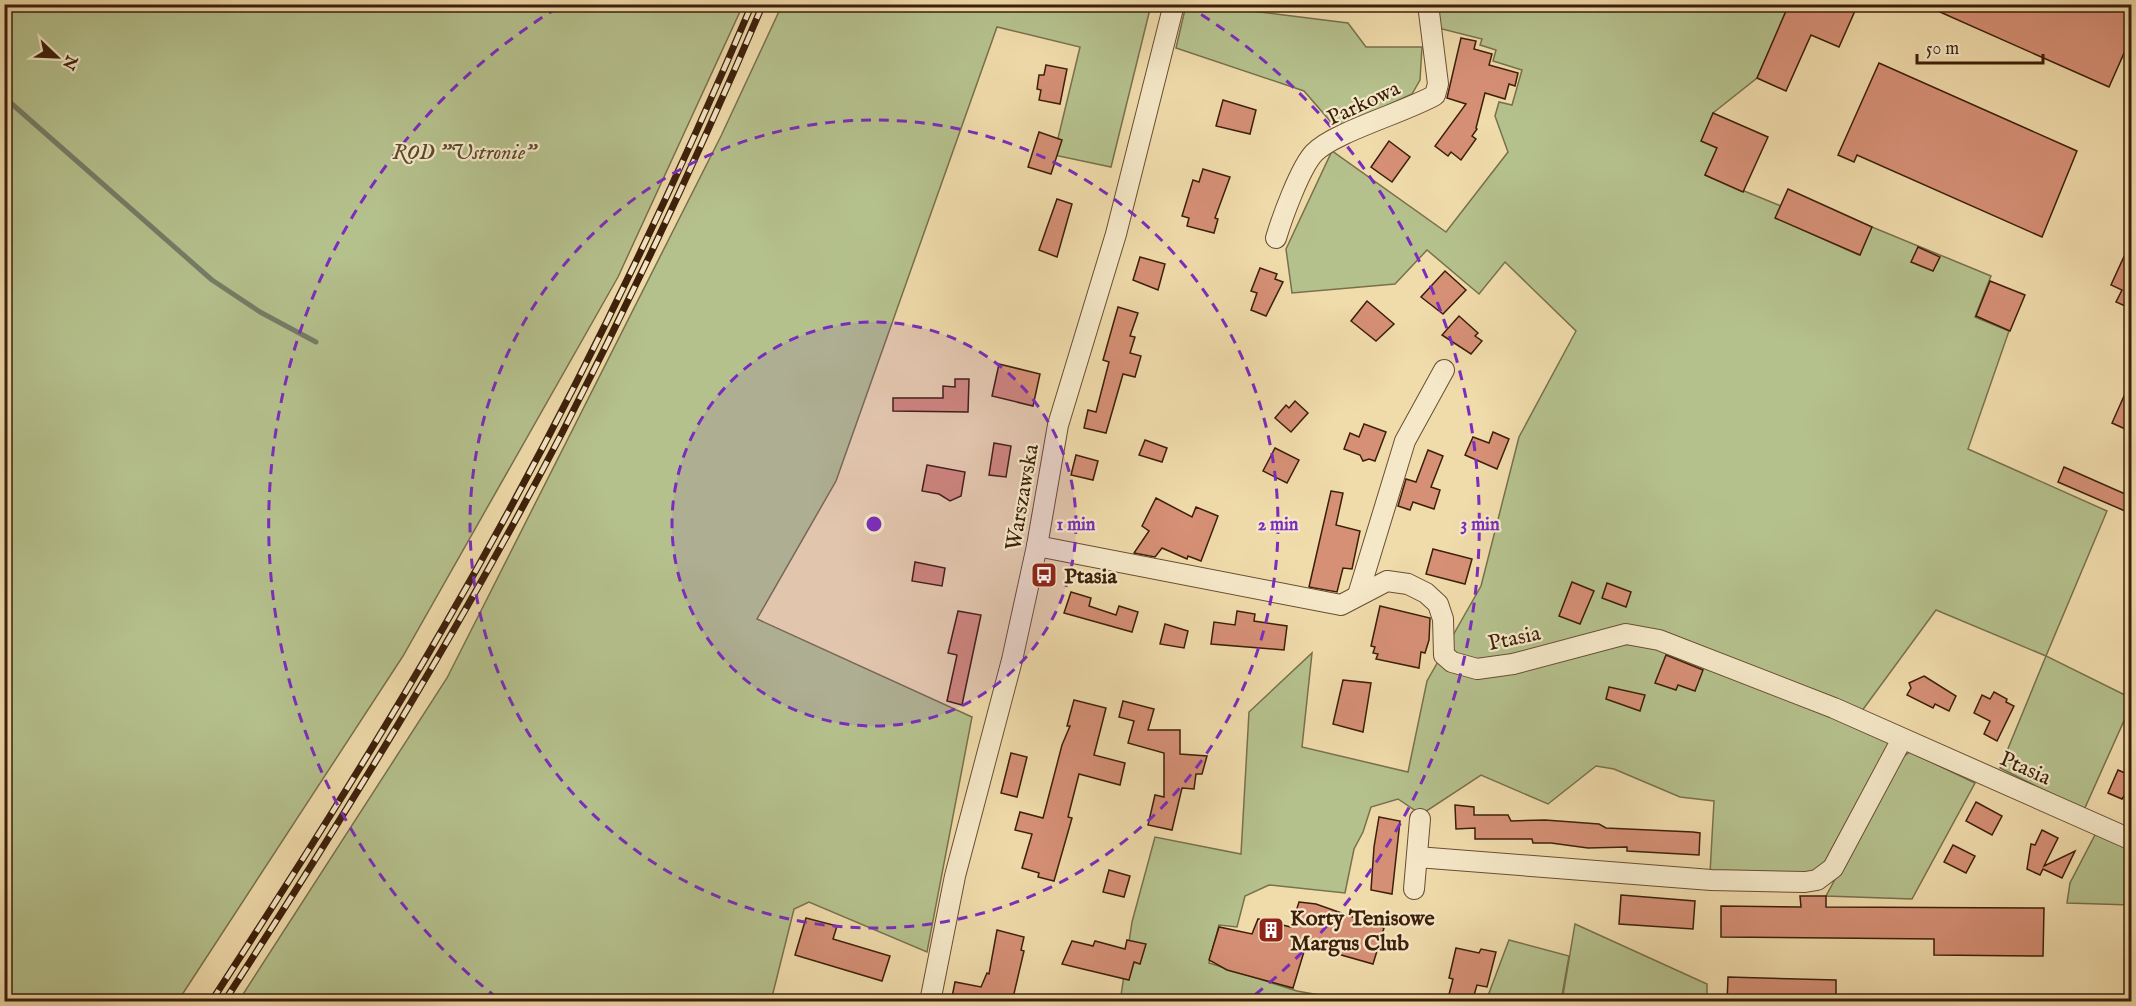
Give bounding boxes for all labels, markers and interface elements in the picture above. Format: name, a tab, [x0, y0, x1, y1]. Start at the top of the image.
north arrow	[27, 27, 87, 87]
scale bar	[1917, 27, 2043, 65]
text: 50 m	[1926, 38, 1959, 61]
text: N	[57, 51, 81, 73]
street label: Parkowa	[1323, 75, 1405, 133]
park label: ROD "Ustronie"	[392, 139, 538, 167]
street label: Warszawska	[1000, 441, 1046, 553]
centre of rings	[864, 514, 884, 534]
text: 1 min	[1057, 514, 1096, 537]
text: 2 min	[1258, 514, 1299, 537]
text: 3 min	[1461, 514, 1500, 537]
bus stop icon: Ptasia	[1029, 560, 1059, 590]
place label: Ptasia	[1064, 563, 1117, 591]
street label: Ptasia	[1486, 620, 1544, 658]
street label: Ptasia	[1995, 745, 2055, 793]
place label: Korty Tenisowe Margus Club	[1290, 905, 1435, 958]
building icon: Korty Tenisowe Margus Club	[1256, 915, 1286, 945]

